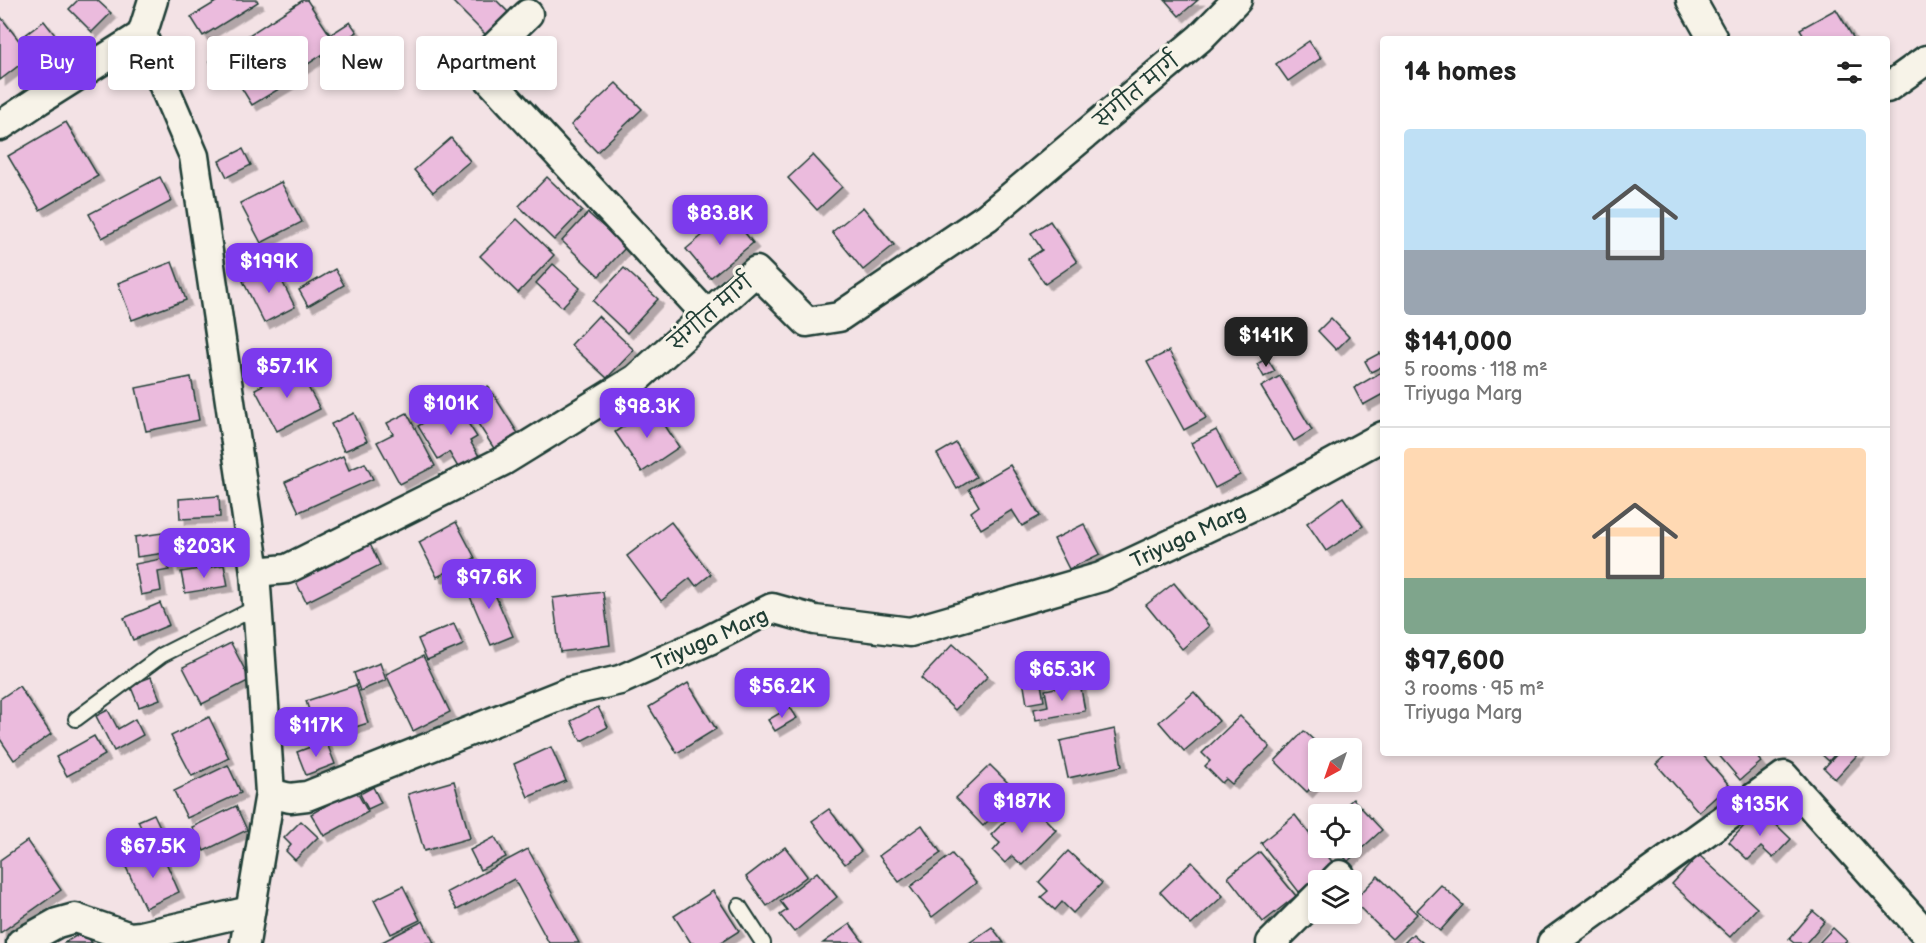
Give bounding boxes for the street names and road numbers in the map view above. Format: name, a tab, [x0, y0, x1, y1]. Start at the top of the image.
street label: संगीत मार्ग	[1086, 45, 1186, 135]
street label: संगीत मार्ग	[661, 266, 759, 357]
street label: Triyuga Marg	[1127, 499, 1250, 574]
street label: Triyuga Marg	[648, 603, 772, 676]

